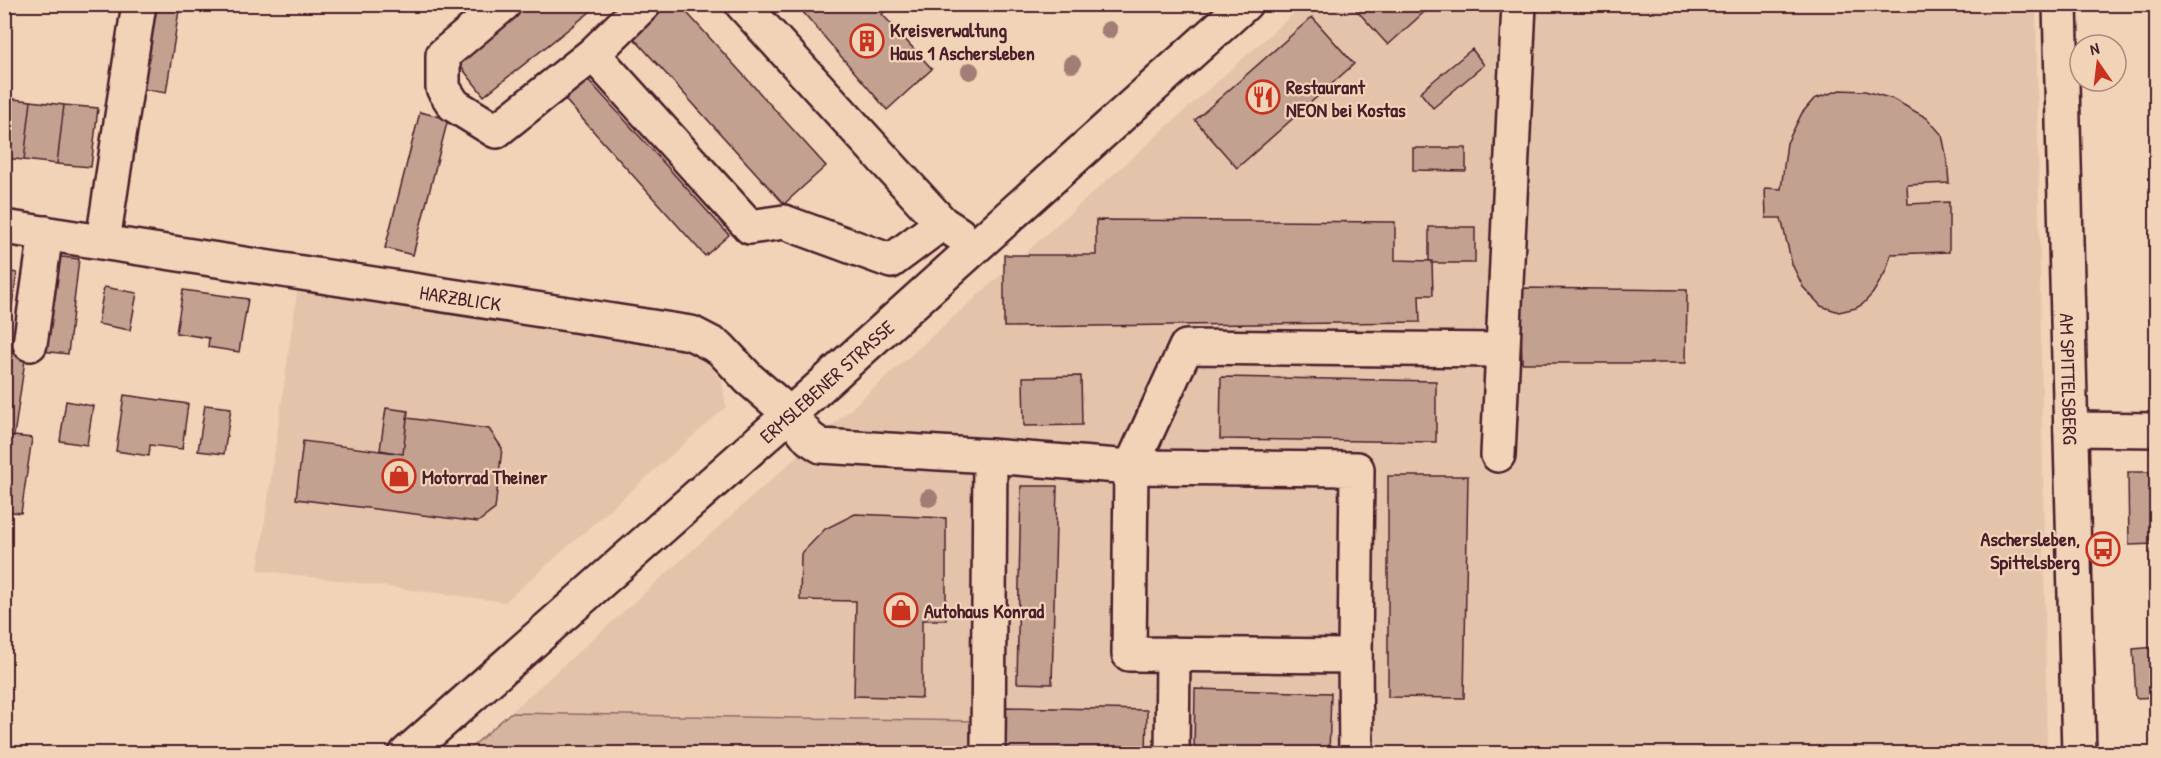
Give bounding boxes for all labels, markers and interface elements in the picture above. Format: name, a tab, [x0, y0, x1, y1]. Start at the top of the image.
place label: Kreisverwaltung Haus 1 Aschersleben	[890, 16, 1035, 66]
building icon: Kreisverwaltung Haus 1 Aschersleben	[849, 23, 885, 59]
north arrow	[2068, 33, 2128, 93]
text: N	[2088, 37, 2102, 60]
place label: Restaurant NEON bei Kostas	[1286, 73, 1406, 123]
restaurant icon: Restaurant NEON bei Kostas	[1245, 79, 1281, 115]
street label: HARZBLICK	[418, 278, 504, 317]
street label: ERMSLEBENER STRASSE	[753, 313, 900, 449]
street label: AM SPITTELSBERG	[2054, 313, 2085, 445]
shop icon: Motorrad Theiner	[381, 458, 417, 494]
place label: Motorrad Theiner	[422, 463, 548, 490]
place label: Aschersleben, Spittelsberg	[1980, 525, 2080, 576]
bus stop icon: Aschersleben, Spittelsberg	[2085, 531, 2121, 567]
shop icon: Autohaus Konrad	[883, 592, 919, 628]
place label: Autohaus Konrad	[924, 597, 1044, 624]

